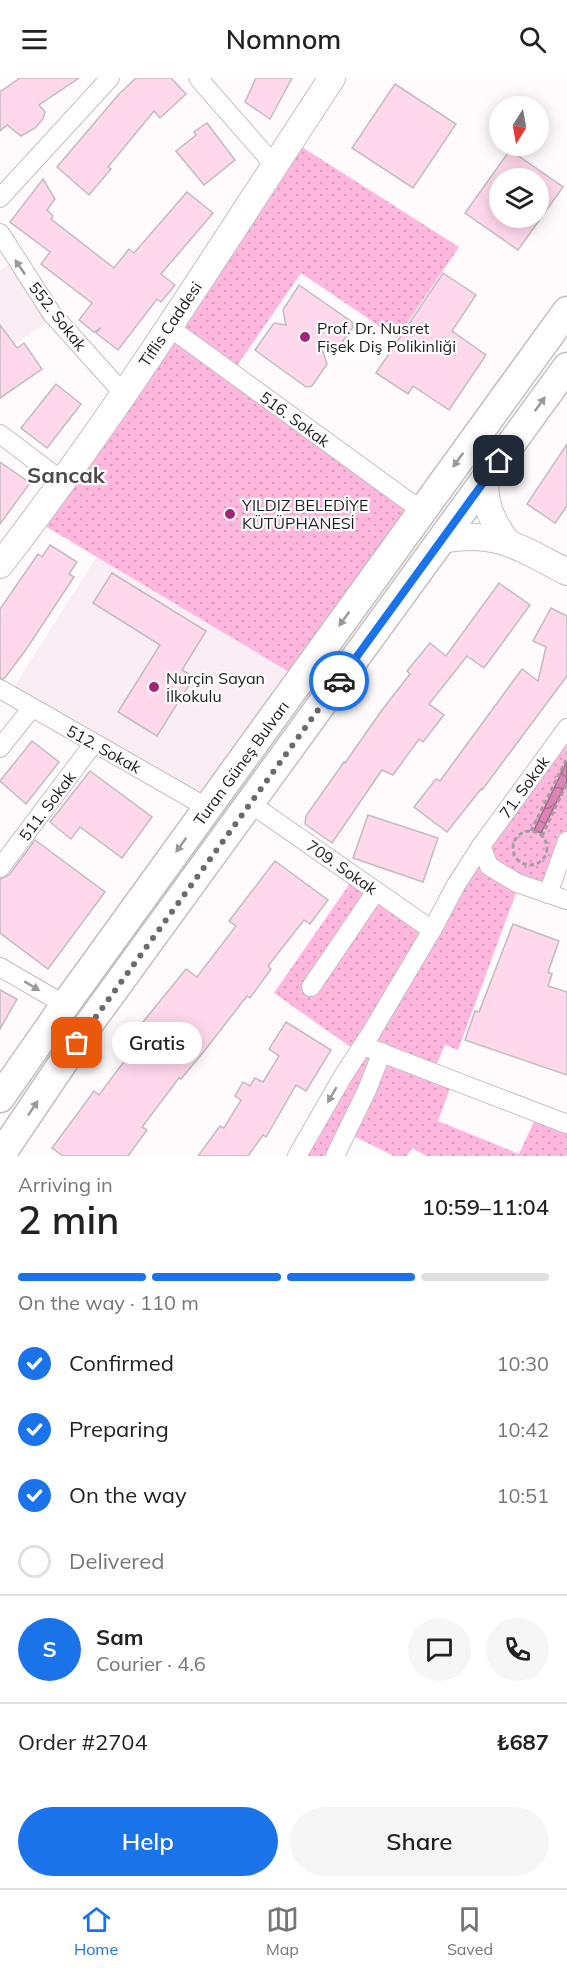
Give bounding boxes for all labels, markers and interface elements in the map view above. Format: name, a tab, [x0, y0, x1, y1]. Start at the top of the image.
text: Nomnom	[226, 22, 341, 56]
icon: menu	[18, 23, 51, 56]
icon: search	[516, 23, 549, 56]
north arrow	[489, 96, 549, 156]
map controls	[489, 96, 549, 228]
button: layers	[489, 168, 549, 228]
one-way arrow	[15, 258, 26, 275]
street label: 552. Sokak	[25, 278, 92, 355]
street label: Tiflis Caddesi	[134, 278, 206, 370]
place label: Prof. Dr. Nusret Fişek Diş Polikinliği	[317, 318, 456, 356]
marker: Prof. Dr. Nusret Fişek Diş Polikinliği	[298, 330, 312, 344]
street label: 516. Sokak	[256, 387, 335, 452]
one-way arrow	[534, 397, 546, 413]
pin	[473, 435, 524, 486]
icon: home	[482, 444, 515, 477]
one-way arrow	[453, 453, 465, 468]
district label: Sancak	[27, 461, 106, 489]
place label: YILDIZ BELEDİYE KÜTÜPHANESİ	[241, 495, 368, 533]
marker: YILDIZ BELEDİYE KÜTÜPHANESİ	[223, 507, 237, 521]
one-way arrow	[339, 611, 351, 626]
courier	[309, 651, 369, 711]
icon: car	[323, 665, 356, 698]
place label: Nurçin Sayan İlkokulu	[166, 668, 265, 706]
marker: Nurçin Sayan İlkokulu	[147, 680, 161, 694]
street label: Turan Güneş Bulvarı	[189, 697, 293, 829]
street label: 512. Sokak	[63, 720, 145, 778]
street label: 71. Sokak	[495, 751, 554, 822]
street label: 511. Sokak	[14, 767, 80, 845]
street label: 709. Sokak	[303, 835, 382, 899]
one-way arrow	[175, 836, 187, 852]
one-way arrow	[24, 981, 41, 991]
pin	[51, 1017, 102, 1068]
callout: Gratis	[113, 1022, 203, 1064]
icon: bag	[60, 1026, 93, 1059]
text: Gratis	[129, 1030, 185, 1055]
one-way arrow	[327, 1086, 337, 1103]
one-way arrow	[27, 1100, 39, 1116]
text: Arriving in	[18, 1172, 113, 1197]
text: 10:59–11:04	[422, 1193, 549, 1221]
text: 2 min	[18, 1195, 119, 1244]
text: On the way · 110 m	[18, 1290, 199, 1315]
icon: check	[18, 1347, 51, 1380]
text: Confirmed	[69, 1349, 174, 1377]
text: 10:30	[496, 1351, 549, 1376]
icon: check	[18, 1413, 51, 1446]
text: Preparing	[69, 1415, 169, 1443]
text: 10:42	[496, 1417, 549, 1442]
icon: check	[18, 1479, 51, 1512]
text: On the way	[69, 1481, 187, 1509]
text: 10:51	[496, 1483, 549, 1508]
text: Delivered	[69, 1547, 164, 1575]
button: chat	[408, 1618, 471, 1681]
button: phone	[486, 1618, 549, 1681]
text: Sam	[96, 1623, 144, 1651]
text: S	[42, 1635, 57, 1663]
text: Courier · 4.6	[96, 1651, 206, 1676]
text: Order #2704	[18, 1728, 148, 1756]
text: ₺687	[496, 1728, 549, 1756]
button: Help	[18, 1807, 278, 1876]
button: Share	[290, 1807, 549, 1876]
tab: Home	[74, 1903, 118, 1959]
tab: Map	[266, 1903, 299, 1959]
tab: Saved	[447, 1903, 493, 1959]

